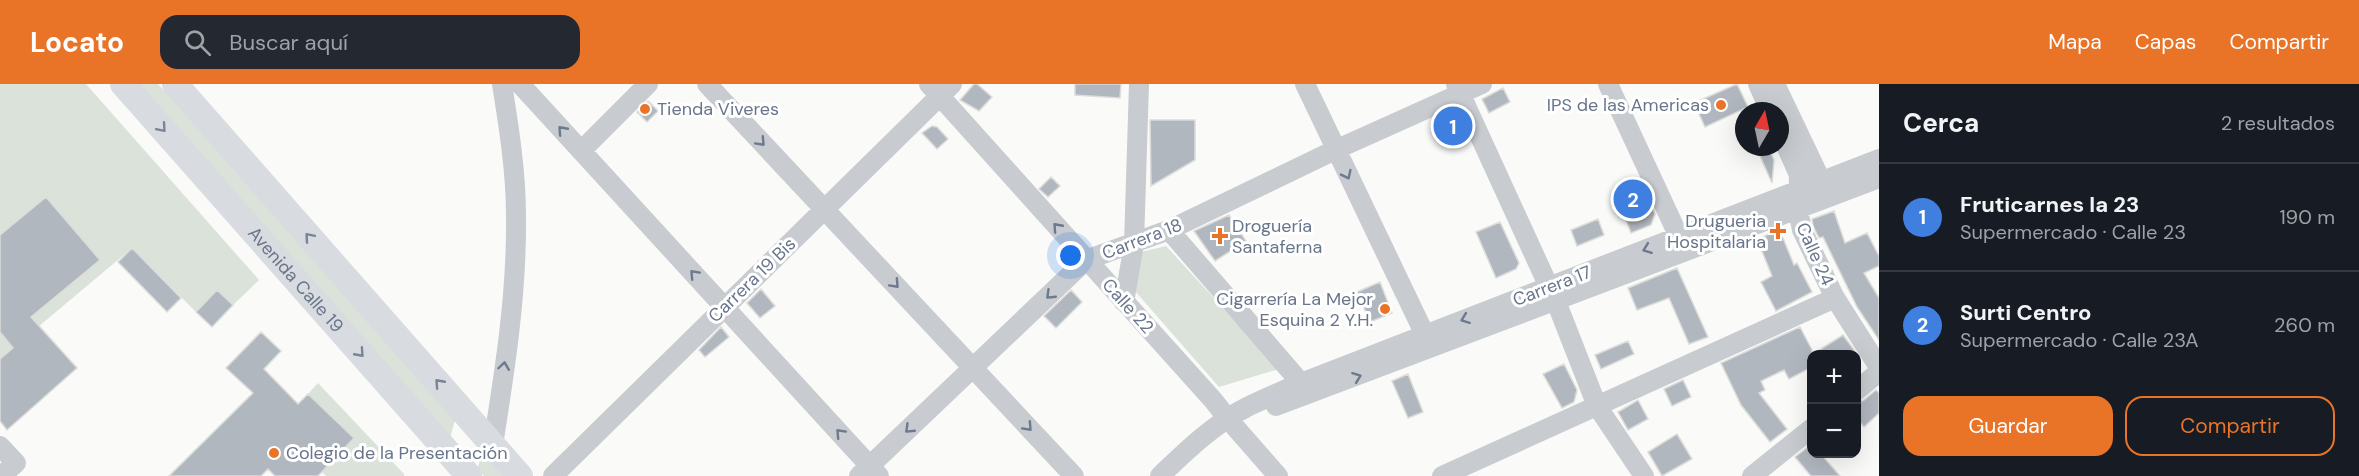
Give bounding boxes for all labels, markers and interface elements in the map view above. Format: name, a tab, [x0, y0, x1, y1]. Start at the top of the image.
search box	[160, 15, 580, 69]
text: Locato	[30, 24, 124, 61]
icon: search	[181, 26, 214, 59]
text: Buscar aquí	[229, 28, 348, 57]
text: Mapa	[2048, 28, 2102, 56]
text: Capas	[2135, 28, 2196, 56]
text: Compartir	[2229, 28, 2329, 56]
place label: IPS de las Americas	[1547, 93, 1709, 117]
place label: Tienda Viveres	[657, 97, 779, 121]
marker: IPS de las Americas	[1714, 98, 1728, 112]
marker: Tienda Viveres	[638, 102, 652, 116]
north arrow	[1735, 102, 1789, 156]
pin: 1	[1434, 104, 1472, 148]
text: Cerca	[1903, 106, 1979, 140]
text: 2 resultados	[2221, 110, 2335, 136]
one-way arrow	[154, 121, 165, 132]
one-way arrow	[558, 126, 569, 137]
one-way arrow	[754, 135, 765, 146]
one-way arrow	[1340, 169, 1352, 180]
pin: 2	[1614, 176, 1652, 222]
text: Fruticarnes la 23	[1960, 190, 2139, 219]
text: 1	[1919, 204, 1926, 230]
text: 190 m	[2279, 204, 2335, 230]
place label: Drugueria Hospitalaria	[1667, 209, 1766, 254]
street label: Carrera 18	[1099, 213, 1185, 265]
place label: Droguería Santaferna	[1232, 214, 1322, 259]
street label: Calle 24	[1790, 219, 1840, 289]
text: Supermercado · Calle 23	[1960, 219, 2186, 245]
street label: Avenida Calle 19	[243, 222, 349, 338]
one-way arrow	[1053, 223, 1064, 234]
marker: Drugueria Hospitalaria	[1771, 224, 1785, 238]
marker: Droguería Santaferna	[1213, 229, 1227, 243]
street label: Carrera 19 Bis	[703, 232, 801, 328]
one-way arrow	[305, 233, 316, 244]
your location	[1056, 241, 1085, 270]
one-way arrow	[1643, 242, 1654, 254]
street label: Carrera 17	[1509, 260, 1595, 312]
one-way arrow	[690, 270, 701, 280]
street label: Calle 22	[1097, 273, 1159, 339]
one-way arrow	[888, 278, 899, 288]
one-way arrow	[1046, 287, 1057, 298]
place label: Cigarrería La Mejor Esquina 2 Y.H.	[1216, 287, 1373, 332]
text: Surti Centro	[1960, 298, 2091, 327]
marker: Cigarrería La Mejor Esquina 2 Y.H.	[1378, 302, 1392, 316]
one-way arrow	[1461, 312, 1471, 325]
text: 2	[1917, 312, 1928, 338]
text: 260 m	[2274, 312, 2335, 338]
text: Supermercado · Calle 23A	[1960, 327, 2199, 353]
one-way arrow	[353, 346, 364, 357]
map controls	[1807, 350, 1861, 458]
button: +	[1807, 350, 1861, 404]
one-way arrow	[498, 361, 510, 370]
one-way arrow	[1350, 372, 1361, 384]
one-way arrow	[435, 379, 446, 390]
button: Guardar	[1903, 396, 2113, 456]
button: Compartir	[2125, 396, 2335, 456]
button: −	[1807, 404, 1861, 458]
one-way arrow	[1021, 420, 1032, 430]
one-way arrow	[905, 422, 915, 433]
one-way arrow	[836, 429, 847, 440]
place label: Colegio de la Presentación	[286, 441, 508, 465]
marker: Colegio de la Presentación	[267, 446, 281, 460]

